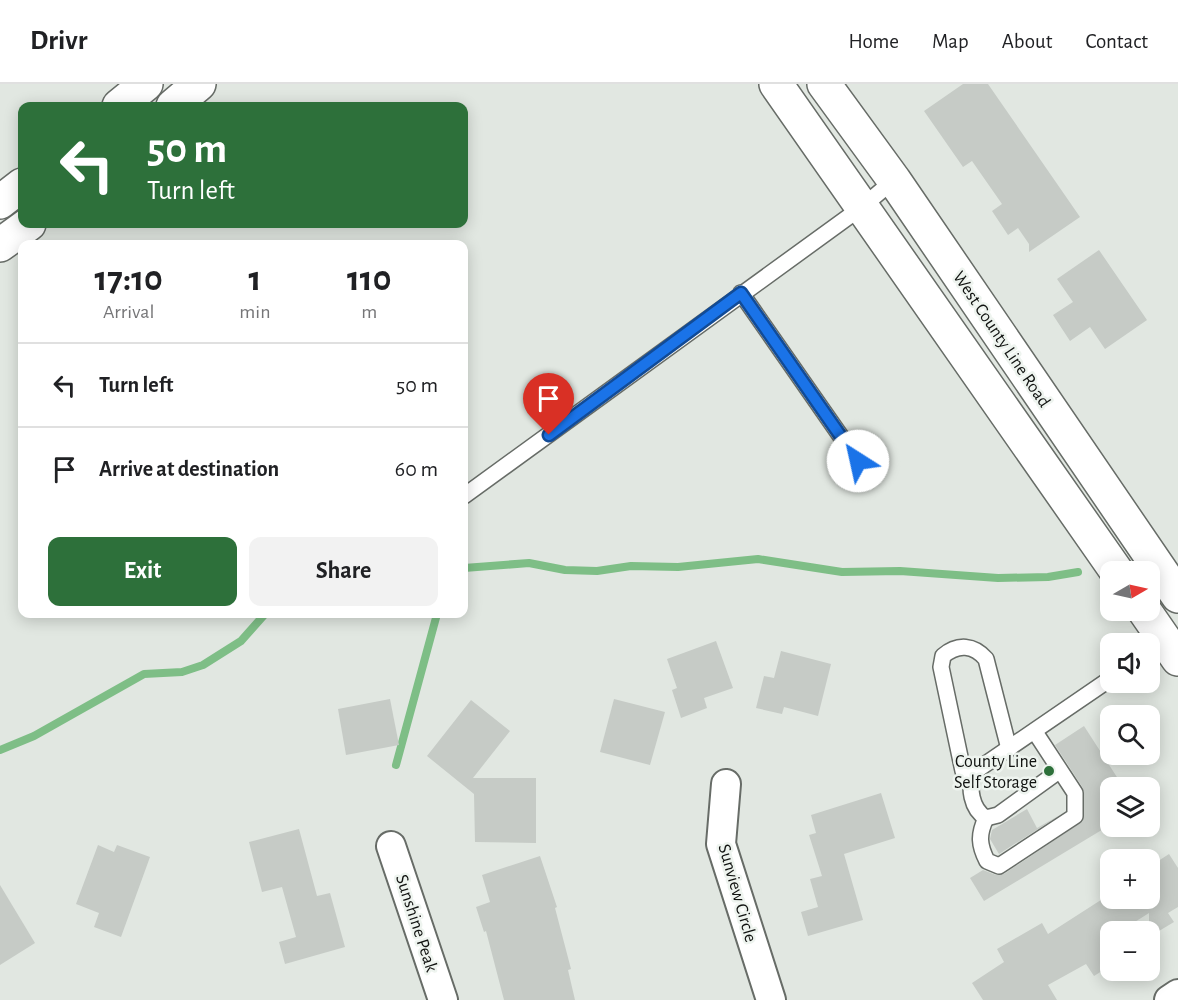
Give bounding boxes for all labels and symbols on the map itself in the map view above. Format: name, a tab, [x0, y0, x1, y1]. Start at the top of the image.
street label: West County Line Road	[949, 268, 1053, 411]
pin	[523, 373, 574, 435]
position arrow	[826, 429, 890, 493]
north arrow	[1100, 561, 1160, 621]
place label: County Line Self Storage	[954, 753, 1037, 792]
marker: County Line Self Storage	[1042, 764, 1056, 778]
street label: Sunview Circle	[714, 842, 760, 944]
street label: Sunshine Peak	[392, 872, 440, 975]

